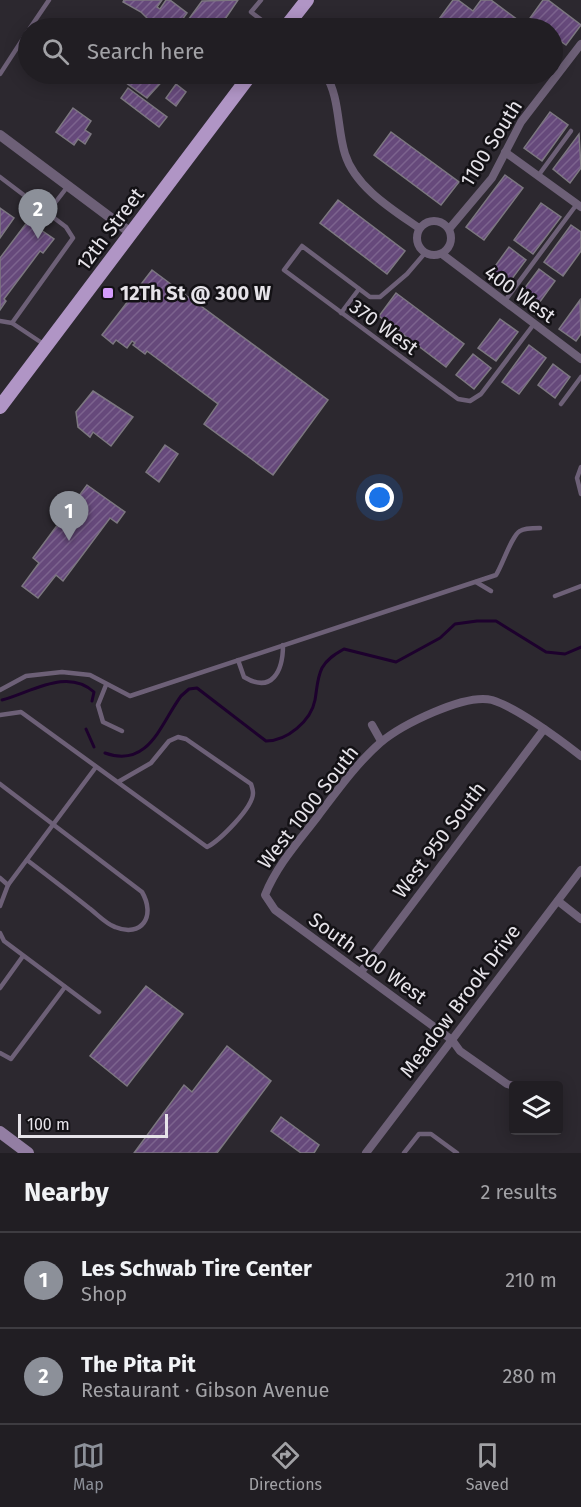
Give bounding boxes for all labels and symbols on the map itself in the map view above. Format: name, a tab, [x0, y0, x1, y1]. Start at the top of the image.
street label: 1100 South	[455, 95, 527, 191]
street label: 12th Street	[71, 182, 149, 275]
pin: 2	[18, 190, 57, 239]
street label: 400 West	[480, 260, 561, 328]
place label: 12Th St @ 300 W	[120, 281, 271, 305]
marker: 12Th St @ 300 W	[101, 286, 115, 300]
street label: 370 West	[345, 294, 424, 360]
your location	[365, 483, 394, 512]
pin: 1	[50, 492, 88, 541]
street label: West 1000 South	[252, 741, 364, 873]
street label: West 950 South	[388, 777, 490, 903]
street label: South 200 West	[304, 907, 432, 1009]
street label: Meadow Brook Drive	[395, 920, 525, 1082]
scale bar	[18, 1111, 168, 1138]

